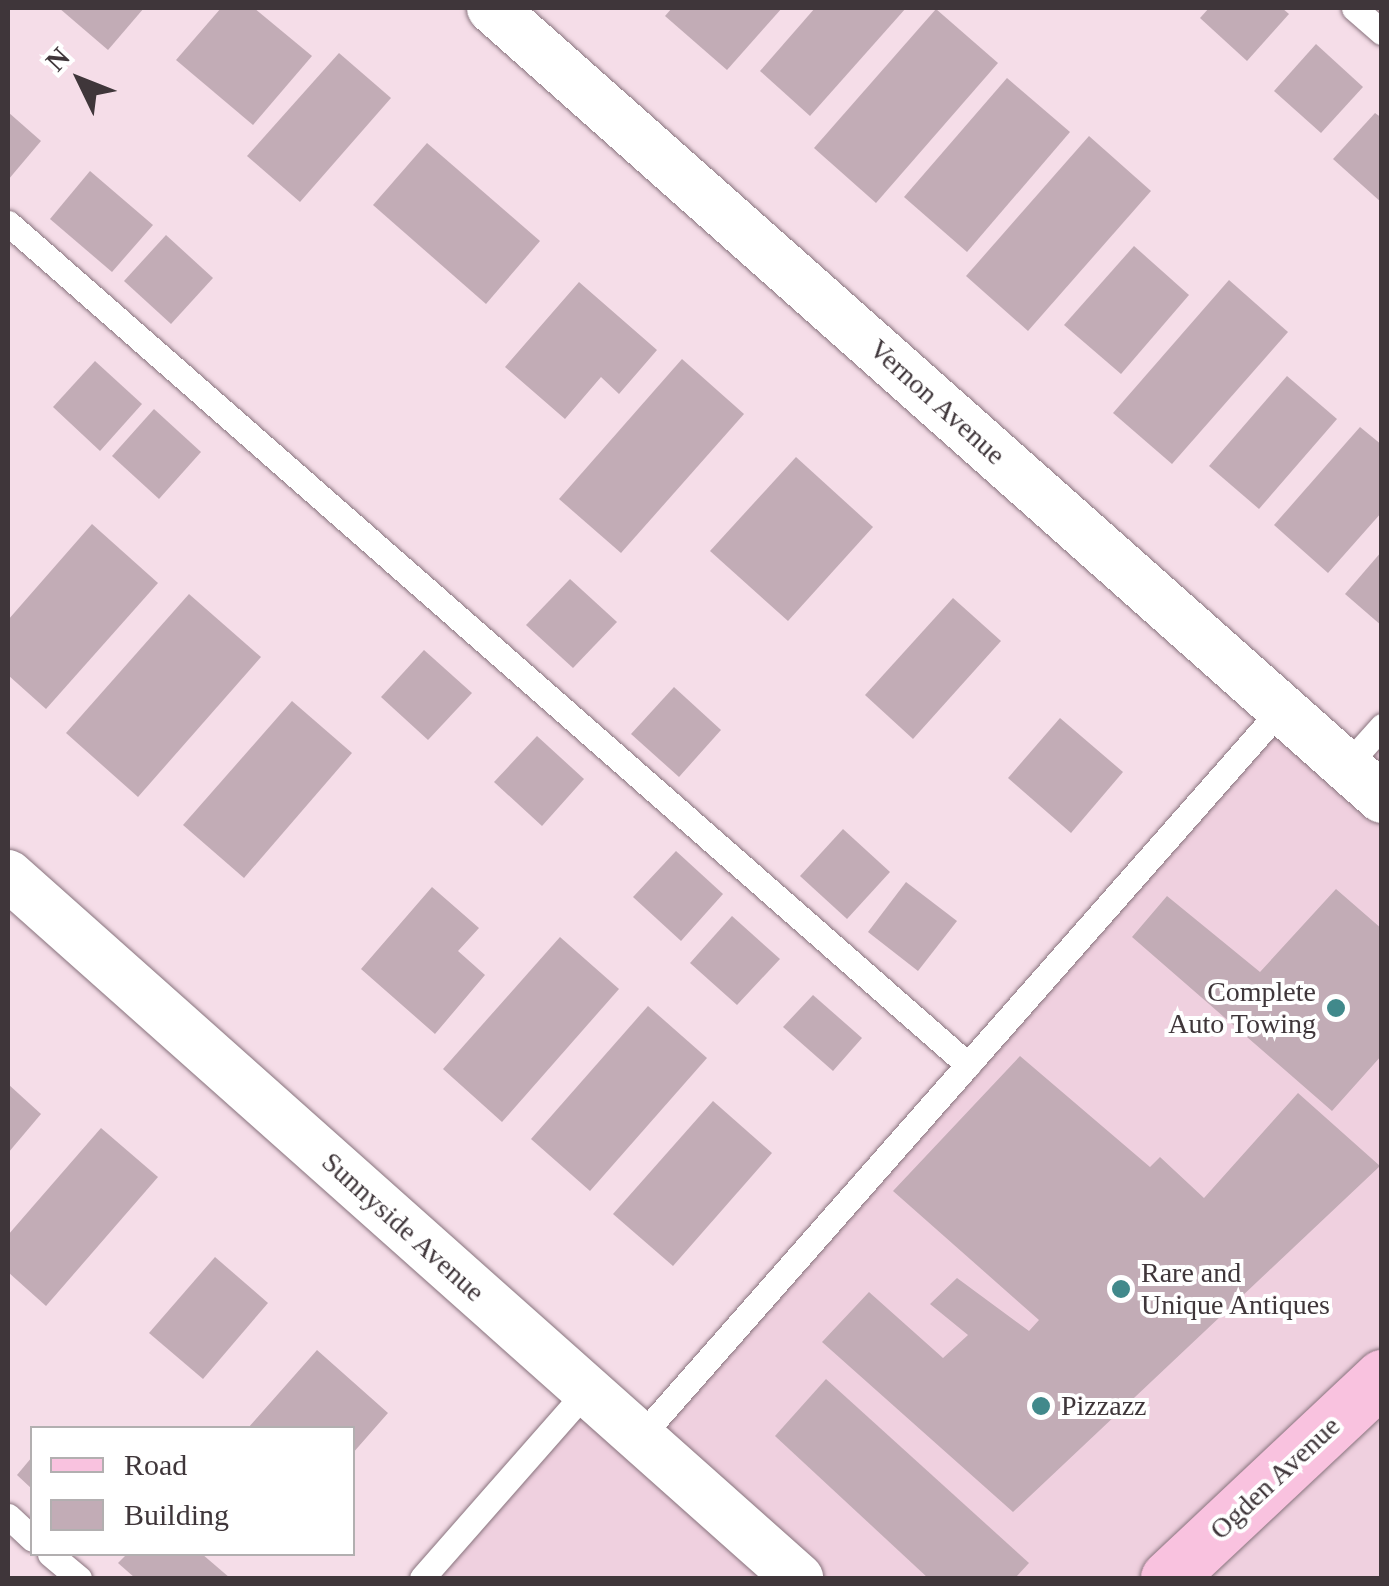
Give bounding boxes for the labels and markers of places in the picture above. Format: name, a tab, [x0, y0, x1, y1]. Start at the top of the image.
place label: Complete Auto Towing	[1168, 975, 1316, 1041]
marker: Complete Auto Towing	[1325, 997, 1347, 1019]
place label: Rare and Unique Antiques	[1141, 1256, 1332, 1322]
marker: Rare and Unique Antiques	[1110, 1278, 1132, 1300]
place label: Pizzazz	[1061, 1389, 1146, 1423]
marker: Pizzazz	[1030, 1395, 1052, 1417]

